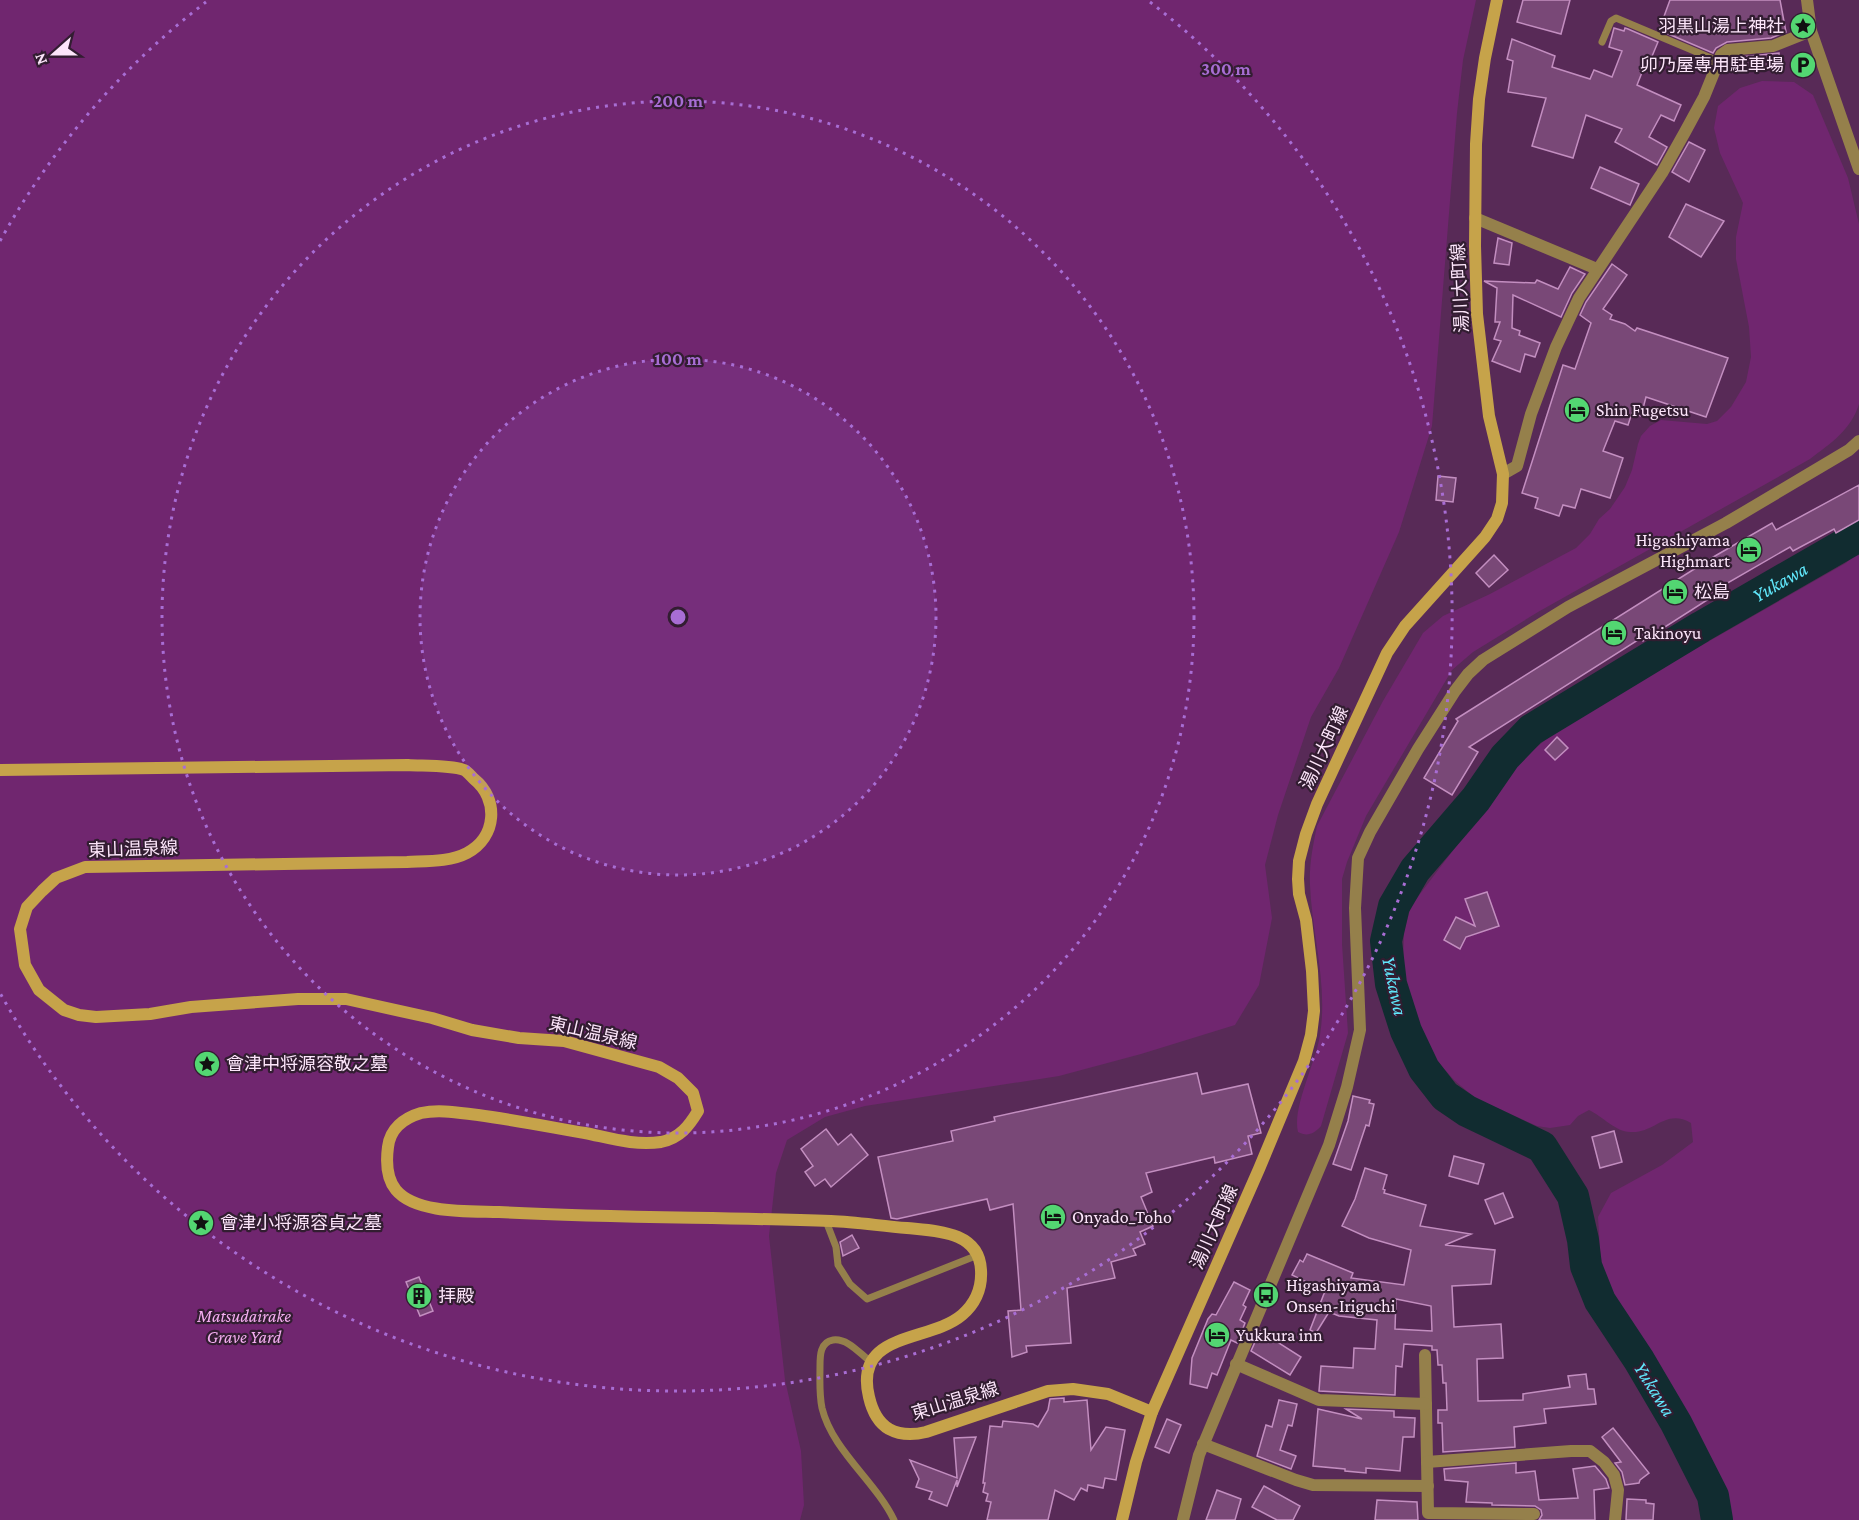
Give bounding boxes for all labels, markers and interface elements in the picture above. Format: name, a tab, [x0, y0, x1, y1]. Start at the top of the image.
place icon: 羽黒山湯上神社	[1788, 11, 1818, 41]
place label: 羽黒山湯上神社	[1658, 16, 1784, 36]
north arrow	[24, 24, 84, 84]
parking icon: 卯乃屋専用駐車場	[1788, 50, 1818, 80]
text: N	[31, 51, 50, 67]
place label: 卯乃屋専用駐車場	[1640, 55, 1784, 75]
text: 300 m	[1201, 59, 1251, 79]
text: 200 m	[653, 91, 704, 111]
street label: 湯川大町線	[1448, 243, 1472, 333]
text: 100 m	[654, 349, 702, 369]
hotel icon: Shin Fugetsu	[1562, 395, 1592, 425]
place label: Shin Fugetsu	[1596, 400, 1689, 420]
place label: Higashiyama Highmart	[1636, 530, 1731, 571]
hotel icon: Higashiyama Highmart	[1734, 535, 1764, 565]
water label: Yukawa	[1748, 557, 1811, 606]
hotel icon: 松島	[1660, 577, 1690, 607]
place label: 松島	[1694, 582, 1730, 602]
centre of rings	[668, 607, 688, 627]
hotel icon: Takinoyu	[1599, 618, 1629, 648]
place label: Takinoyu	[1634, 623, 1702, 643]
street label: 湯川大町線	[1296, 703, 1352, 793]
street label: 東山温泉線	[88, 837, 178, 861]
water label: Yukawa	[1378, 954, 1412, 1018]
street label: 東山温泉線	[547, 1013, 639, 1053]
place icon: 會津中将源容敬之墓	[192, 1049, 222, 1079]
place label: 會津中将源容敬之墓	[226, 1054, 388, 1074]
street label: 湯川大町線	[1187, 1182, 1241, 1272]
hotel icon: Onyado_Toho	[1038, 1202, 1068, 1232]
place label: Onyado_Toho	[1072, 1207, 1172, 1227]
place icon: 會津小将源容貞之墓	[186, 1208, 216, 1238]
place label: 會津小将源容貞之墓	[220, 1213, 382, 1233]
place label: Higashiyama Onsen-Iriguchi	[1286, 1275, 1396, 1316]
bus stop icon: Higashiyama Onsen-Iriguchi	[1251, 1280, 1281, 1310]
building icon: 拝殿	[404, 1281, 434, 1311]
place label: 拝殿	[438, 1286, 474, 1306]
park label: Matsudairake Grave Yard	[196, 1306, 291, 1347]
hotel icon: Yukkura inn	[1202, 1320, 1232, 1350]
place label: Yukkura inn	[1236, 1325, 1323, 1345]
water label: Yukawa	[1630, 1358, 1680, 1420]
street label: 東山温泉線	[909, 1378, 1001, 1424]

